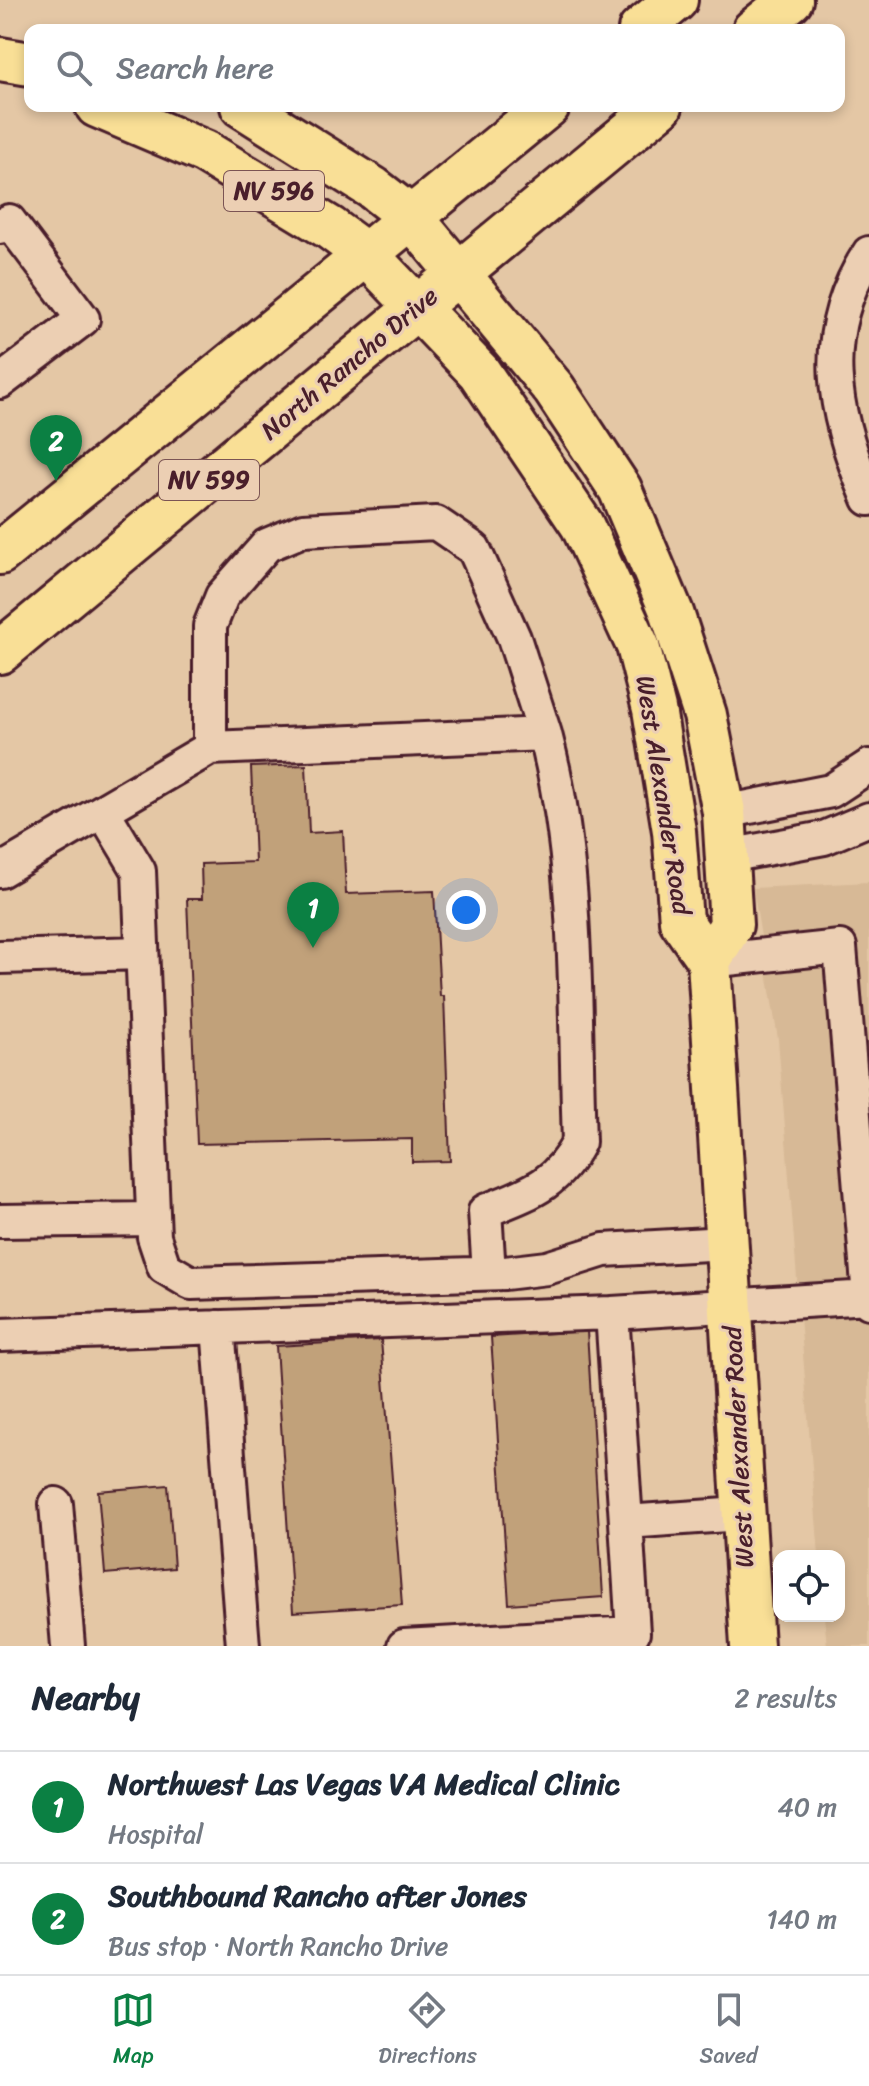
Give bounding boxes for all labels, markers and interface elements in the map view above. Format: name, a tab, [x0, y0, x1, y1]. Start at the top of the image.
search box	[24, 24, 845, 112]
text: Search here	[116, 41, 274, 95]
icon: search	[52, 46, 96, 90]
road number: NV 596	[224, 171, 324, 211]
street label: North Rancho Drive	[249, 274, 449, 452]
pin: 2	[30, 415, 82, 481]
road number: NV 599	[159, 460, 259, 500]
street label: West Alexander Road	[622, 672, 706, 920]
pin: 1	[287, 882, 339, 948]
your location	[446, 890, 486, 930]
street label: West Alexander Road	[709, 1323, 767, 1569]
map controls	[773, 1550, 845, 1622]
button: locate	[773, 1550, 845, 1622]
text: Nearby	[32, 1668, 140, 1728]
text: 2 results	[735, 1675, 837, 1721]
text: Northwest Las Vegas VA Medical Clinic	[108, 1757, 620, 1811]
text: 1	[52, 1784, 64, 1830]
text: 40 m	[778, 1784, 837, 1830]
text: Hospital	[108, 1811, 203, 1857]
text: Southbound Rancho after Jones	[108, 1869, 527, 1923]
text: 2	[50, 1896, 66, 1942]
text: 140 m	[766, 1896, 837, 1942]
text: Bus stop · North Rancho Drive	[108, 1923, 448, 1969]
tab: Map	[111, 1988, 155, 2075]
tab: Directions	[378, 1988, 477, 2075]
tab: Saved	[700, 1988, 758, 2075]

